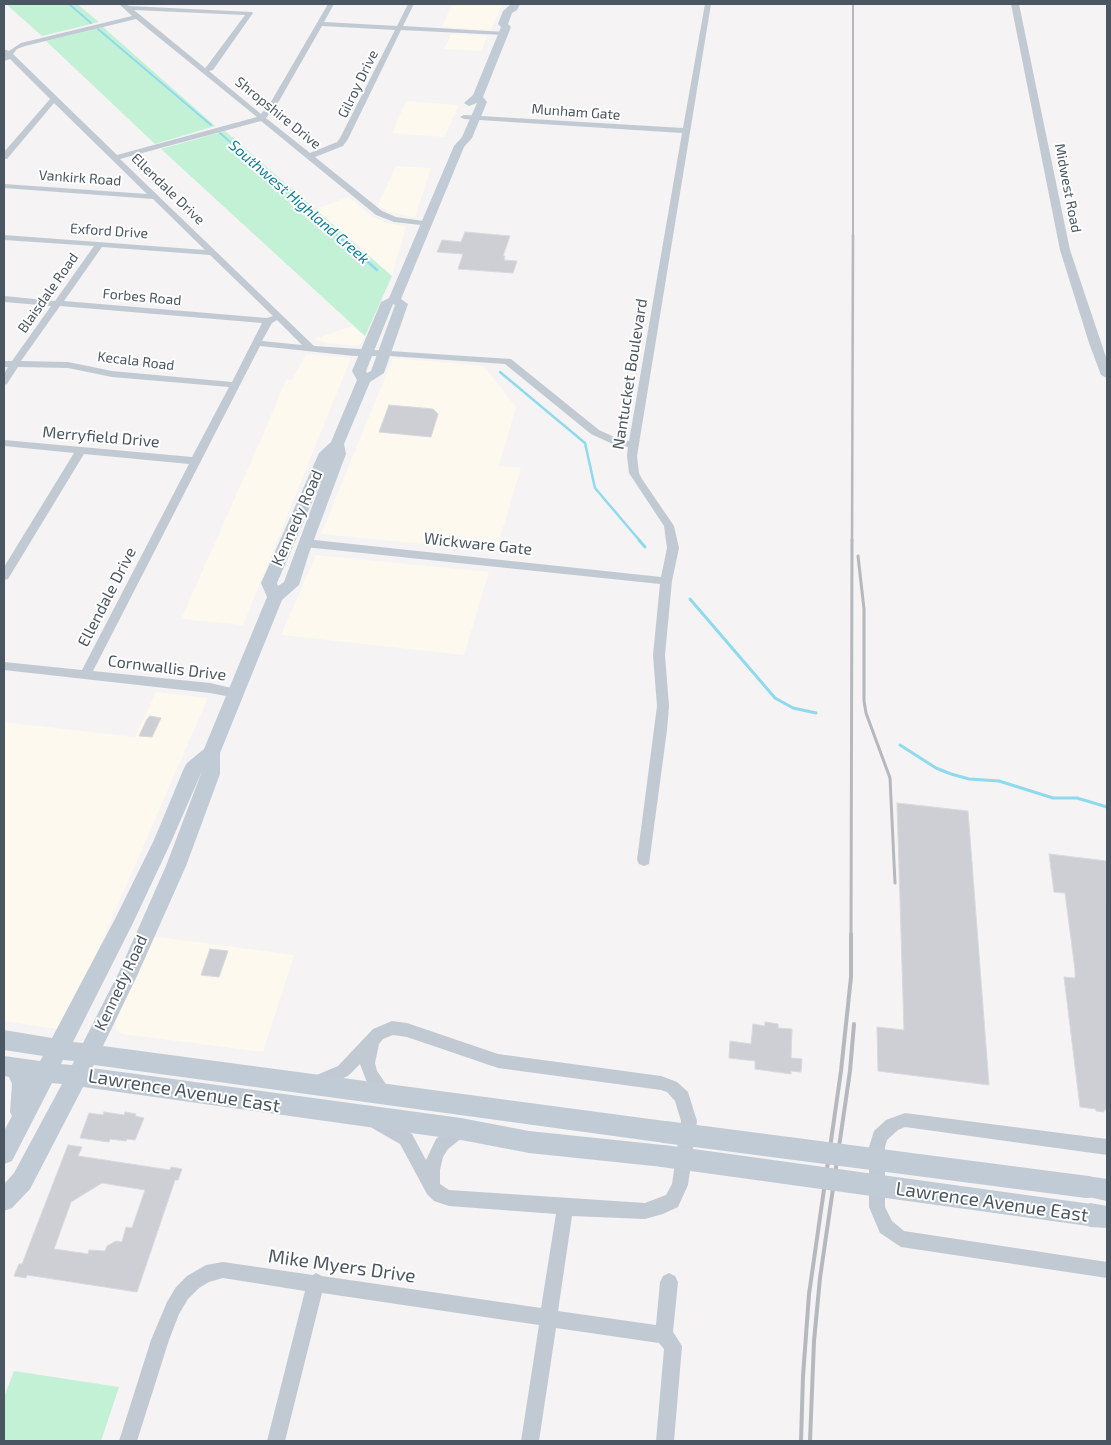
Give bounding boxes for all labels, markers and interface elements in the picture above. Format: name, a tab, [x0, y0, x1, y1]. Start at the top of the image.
street label: Gilroy Drive	[334, 47, 382, 121]
street label: Shropshire Drive	[232, 73, 324, 153]
street label: Munham Gate	[531, 101, 621, 123]
water label: Southwest Highland Creek	[225, 136, 373, 268]
street label: Midwest Road	[1051, 142, 1085, 234]
street label: Ellendale Drive	[128, 150, 208, 228]
street label: Vankirk Road	[38, 167, 122, 189]
street label: Exford Drive	[69, 220, 149, 242]
street label: Blaisdale Road	[14, 250, 82, 336]
street label: Forbes Road	[102, 285, 182, 309]
street label: Nantucket Boulevard	[609, 297, 651, 451]
street label: Kecala Road	[97, 348, 175, 374]
street label: Merryfield Drive	[42, 422, 160, 452]
street label: Kennedy Road	[267, 467, 327, 569]
street label: Wickware Gate	[423, 529, 533, 559]
street label: Ellendale Drive	[74, 544, 140, 650]
street label: Cornwallis Drive	[107, 651, 227, 685]
street label: Kennedy Road	[91, 932, 151, 1034]
street label: Lawrence Avenue East	[86, 1065, 282, 1117]
street label: Lawrence Avenue East	[894, 1177, 1090, 1227]
street label: Mike Myers Drive	[267, 1244, 417, 1288]

